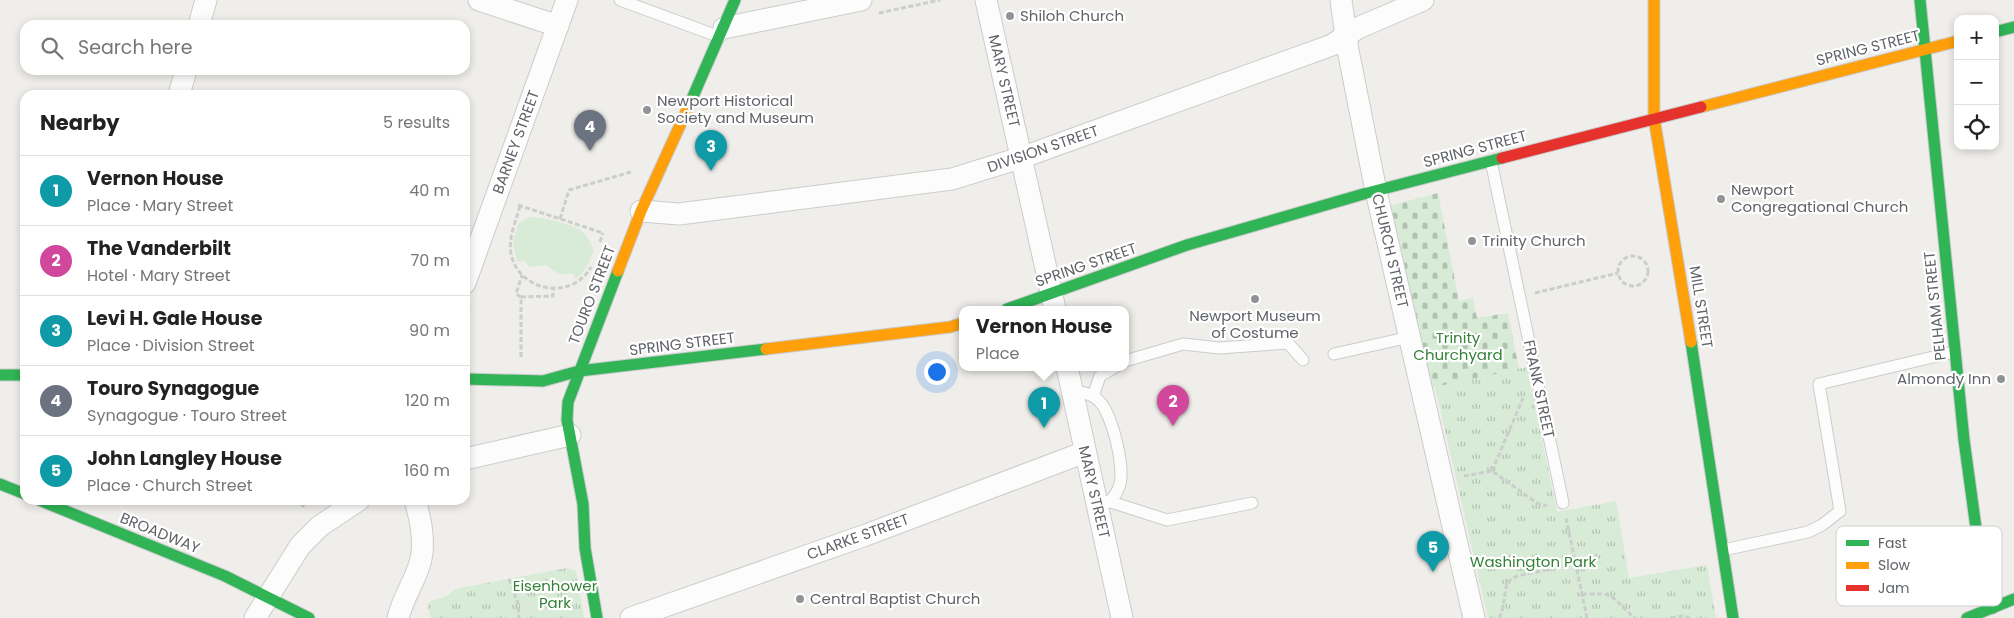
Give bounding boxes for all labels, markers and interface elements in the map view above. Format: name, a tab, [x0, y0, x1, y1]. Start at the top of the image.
place label: Shiloh Church	[1020, 5, 1124, 26]
marker: Shiloh Church	[1004, 10, 1016, 22]
map controls	[1954, 15, 1999, 150]
button: +	[1954, 15, 1999, 60]
search box	[20, 20, 470, 75]
street label: SPRING STREET	[1814, 24, 1922, 71]
street label: MARY STREET	[984, 33, 1025, 129]
icon: search	[38, 34, 66, 62]
text: Search here	[78, 34, 192, 61]
button: −	[1954, 60, 1999, 105]
street label: BARNEY STREET	[487, 87, 544, 197]
place label: Newport Historical Society and Museum	[657, 90, 814, 128]
marker: Newport Historical Society and Museum	[641, 104, 653, 116]
button: locate	[1954, 105, 1999, 150]
text: Nearby	[40, 108, 120, 137]
pin: 4	[574, 110, 606, 151]
text: 5 results	[383, 111, 450, 134]
street label: DIVISION STREET	[984, 120, 1101, 177]
street label: SPRING STREET	[1421, 125, 1529, 172]
pin: 3	[695, 130, 727, 171]
text: Vernon House	[87, 165, 224, 192]
text: 1	[53, 179, 59, 202]
text: 40 m	[409, 179, 450, 202]
place label: Newport Congregational Church	[1731, 179, 1908, 217]
street label: CHURCH STREET	[1367, 192, 1414, 310]
marker: Newport Congregational Church	[1715, 193, 1727, 205]
text: Place · Mary Street	[87, 194, 233, 217]
place label: Trinity Church	[1482, 230, 1586, 251]
text: The Vanderbilt	[87, 235, 231, 262]
marker: Trinity Church	[1466, 235, 1478, 247]
street label: SPRING STREET	[1032, 237, 1139, 292]
street label: TOURO STREET	[563, 242, 620, 347]
text: 2	[51, 249, 61, 272]
text: 70 m	[410, 249, 450, 272]
street label: PELHAM STREET	[1918, 250, 1951, 362]
text: Hotel · Mary Street	[87, 264, 231, 287]
street label: MILL STREET	[1685, 264, 1718, 350]
marker: Newport Museum of Costume	[1249, 293, 1261, 305]
text: Levi H. Gale House	[87, 305, 262, 332]
place label: Newport Museum of Costume	[1189, 305, 1321, 343]
popup	[959, 306, 1129, 371]
text: Vernon House	[976, 313, 1112, 340]
text: 3	[51, 319, 61, 342]
text: 90 m	[409, 319, 450, 342]
street label: SPRING STREET	[628, 327, 736, 360]
park label: Trinity Churchyard	[1413, 327, 1503, 365]
text: Place · Division Street	[87, 334, 255, 357]
street label: FRANK STREET	[1519, 338, 1560, 440]
text: Place	[976, 342, 1019, 365]
your location	[924, 359, 950, 385]
place label: Almondy Inn	[1897, 368, 1991, 389]
marker: Almondy Inn	[1995, 373, 2007, 385]
text: Touro Synagogue	[87, 375, 259, 402]
pin: 2	[1157, 385, 1189, 426]
pin: 1	[1028, 387, 1060, 428]
text: 4	[51, 389, 61, 412]
text: 120 m	[405, 389, 450, 412]
text: Synagogue · Touro Street	[87, 404, 287, 427]
street label: MARY STREET	[1074, 444, 1115, 540]
text: John Langley House	[87, 445, 282, 472]
text: 5	[51, 459, 61, 482]
text: 160 m	[404, 459, 450, 482]
text: Place · Church Street	[87, 474, 252, 497]
street label: BROADWAY	[117, 507, 203, 558]
street label: CLARKE STREET	[804, 508, 912, 565]
legend	[1836, 526, 2002, 606]
pin: 5	[1417, 531, 1449, 572]
text: Fast	[1878, 533, 1907, 553]
park label: Washington Park	[1470, 551, 1596, 572]
text: Slow	[1878, 555, 1911, 575]
park label: Eisenhower Park	[513, 575, 598, 613]
text: Jam	[1878, 578, 1909, 598]
place label: Central Baptist Church	[810, 588, 980, 609]
marker: Central Baptist Church	[794, 593, 806, 605]

